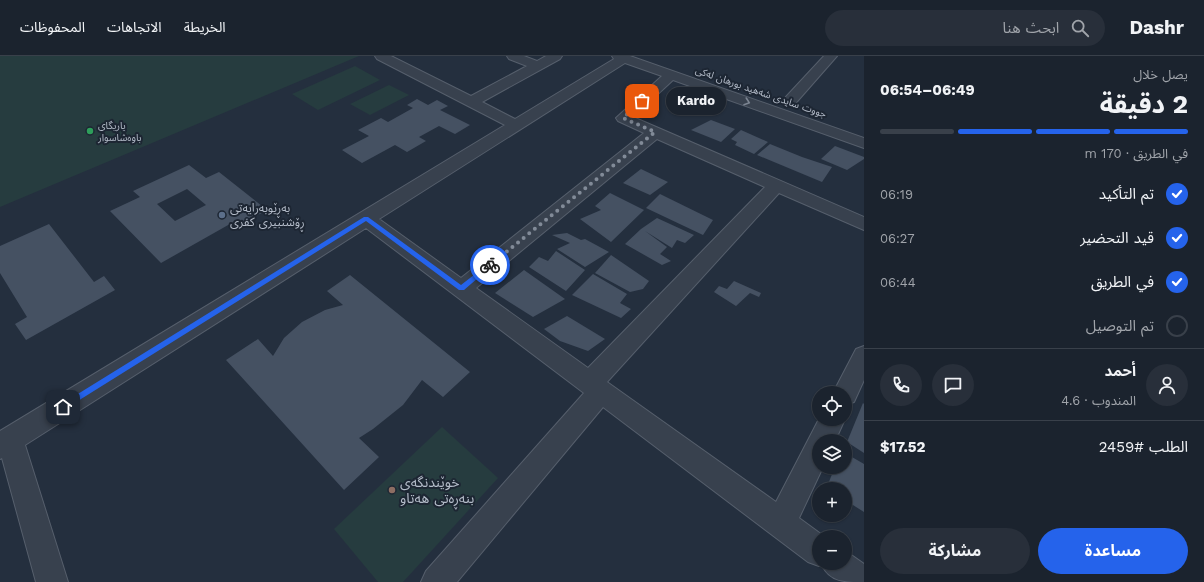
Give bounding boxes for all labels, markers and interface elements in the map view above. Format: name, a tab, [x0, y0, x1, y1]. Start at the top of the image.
search box	[825, 10, 1105, 46]
text: Dashr	[1129, 16, 1184, 39]
icon: search	[1069, 17, 1091, 39]
text: المحفوظات	[20, 19, 85, 35]
text: الاتجاهات	[107, 19, 162, 35]
text: الخريطة	[184, 19, 226, 35]
text: ابحث هنا	[1003, 19, 1059, 37]
street label: جووت سایدی شەهید بورهان لەکی	[694, 64, 828, 121]
text: يصل خلال	[1133, 67, 1188, 82]
text: 06:49–06:54	[880, 81, 975, 99]
pin	[625, 84, 659, 118]
callout: Kardo	[666, 87, 726, 115]
text: 2 دقيقة	[1100, 89, 1188, 119]
icon: bag	[631, 90, 653, 112]
text: Kardo	[677, 93, 715, 108]
one-way arrow	[743, 97, 750, 105]
place label: یاریگای باوەشاسوار	[97, 120, 142, 144]
marker: یاریگای باوەشاسوار	[85, 126, 95, 136]
text: في الطريق · 170 m	[1084, 146, 1188, 161]
icon: check	[1166, 183, 1188, 205]
text: تم التأكيد	[1099, 185, 1154, 203]
text: 06:19	[880, 187, 913, 202]
place label: بەڕێوبەرایەتی ڕۆشنبیری کفری	[230, 201, 305, 233]
marker: بەڕێوبەرایەتی ڕۆشنبیری کفری	[217, 210, 227, 220]
icon: check	[1166, 227, 1188, 249]
text: قيد التحضير	[1080, 229, 1154, 247]
text: 06:27	[880, 231, 914, 246]
courier	[470, 245, 510, 285]
icon: bike	[479, 254, 501, 276]
icon: check	[1166, 271, 1188, 293]
text: في الطريق	[1091, 273, 1154, 291]
text: 06:44	[880, 275, 916, 290]
text: تم التوصيل	[1086, 317, 1154, 335]
text: أحمد	[1105, 362, 1136, 380]
button: phone	[880, 364, 922, 406]
button: chat	[932, 364, 974, 406]
button: person	[1146, 364, 1188, 406]
map controls	[812, 386, 852, 570]
button: locate	[812, 386, 852, 426]
pin	[46, 390, 80, 424]
text: المندوب · 4.6	[1061, 393, 1136, 408]
icon: home	[52, 396, 74, 418]
button: layers	[812, 434, 852, 474]
text: $17.52	[880, 438, 925, 456]
text: الطلب #2459	[1099, 438, 1188, 456]
place label: خوێندنگەی بنەڕەتی هەتاو	[400, 474, 474, 510]
button: +	[812, 482, 852, 522]
marker: خوێندنگەی بنەڕەتی هەتاو	[387, 485, 397, 495]
button: مشاركة	[880, 528, 1030, 574]
button: مساعدة	[1038, 528, 1188, 574]
button: −	[812, 530, 852, 570]

